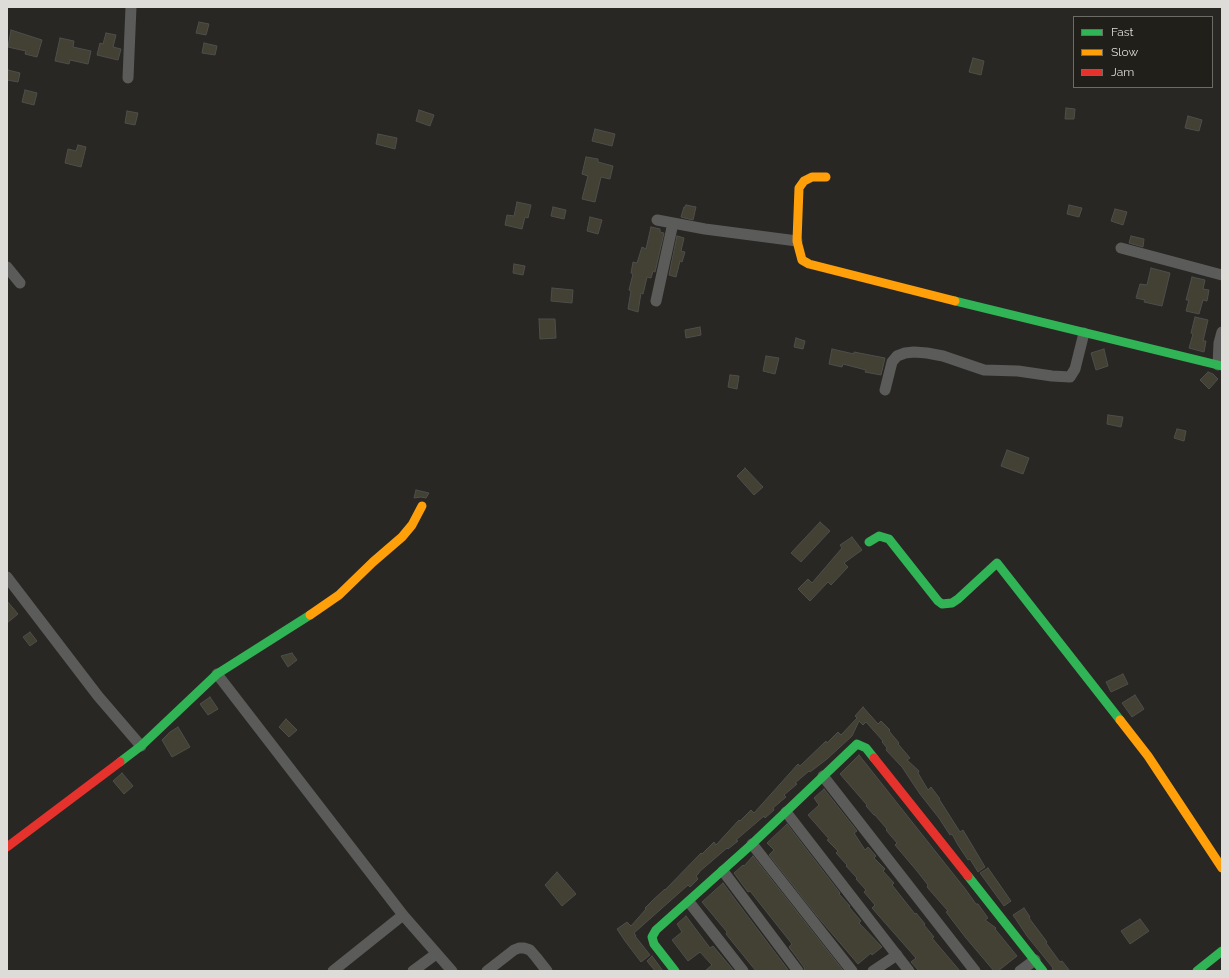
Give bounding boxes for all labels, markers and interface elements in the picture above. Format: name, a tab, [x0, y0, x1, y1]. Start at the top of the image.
legend	[1073, 16, 1213, 88]
text: Fast	[1111, 25, 1134, 39]
text: Slow	[1111, 45, 1138, 59]
text: Jam	[1111, 65, 1134, 79]

